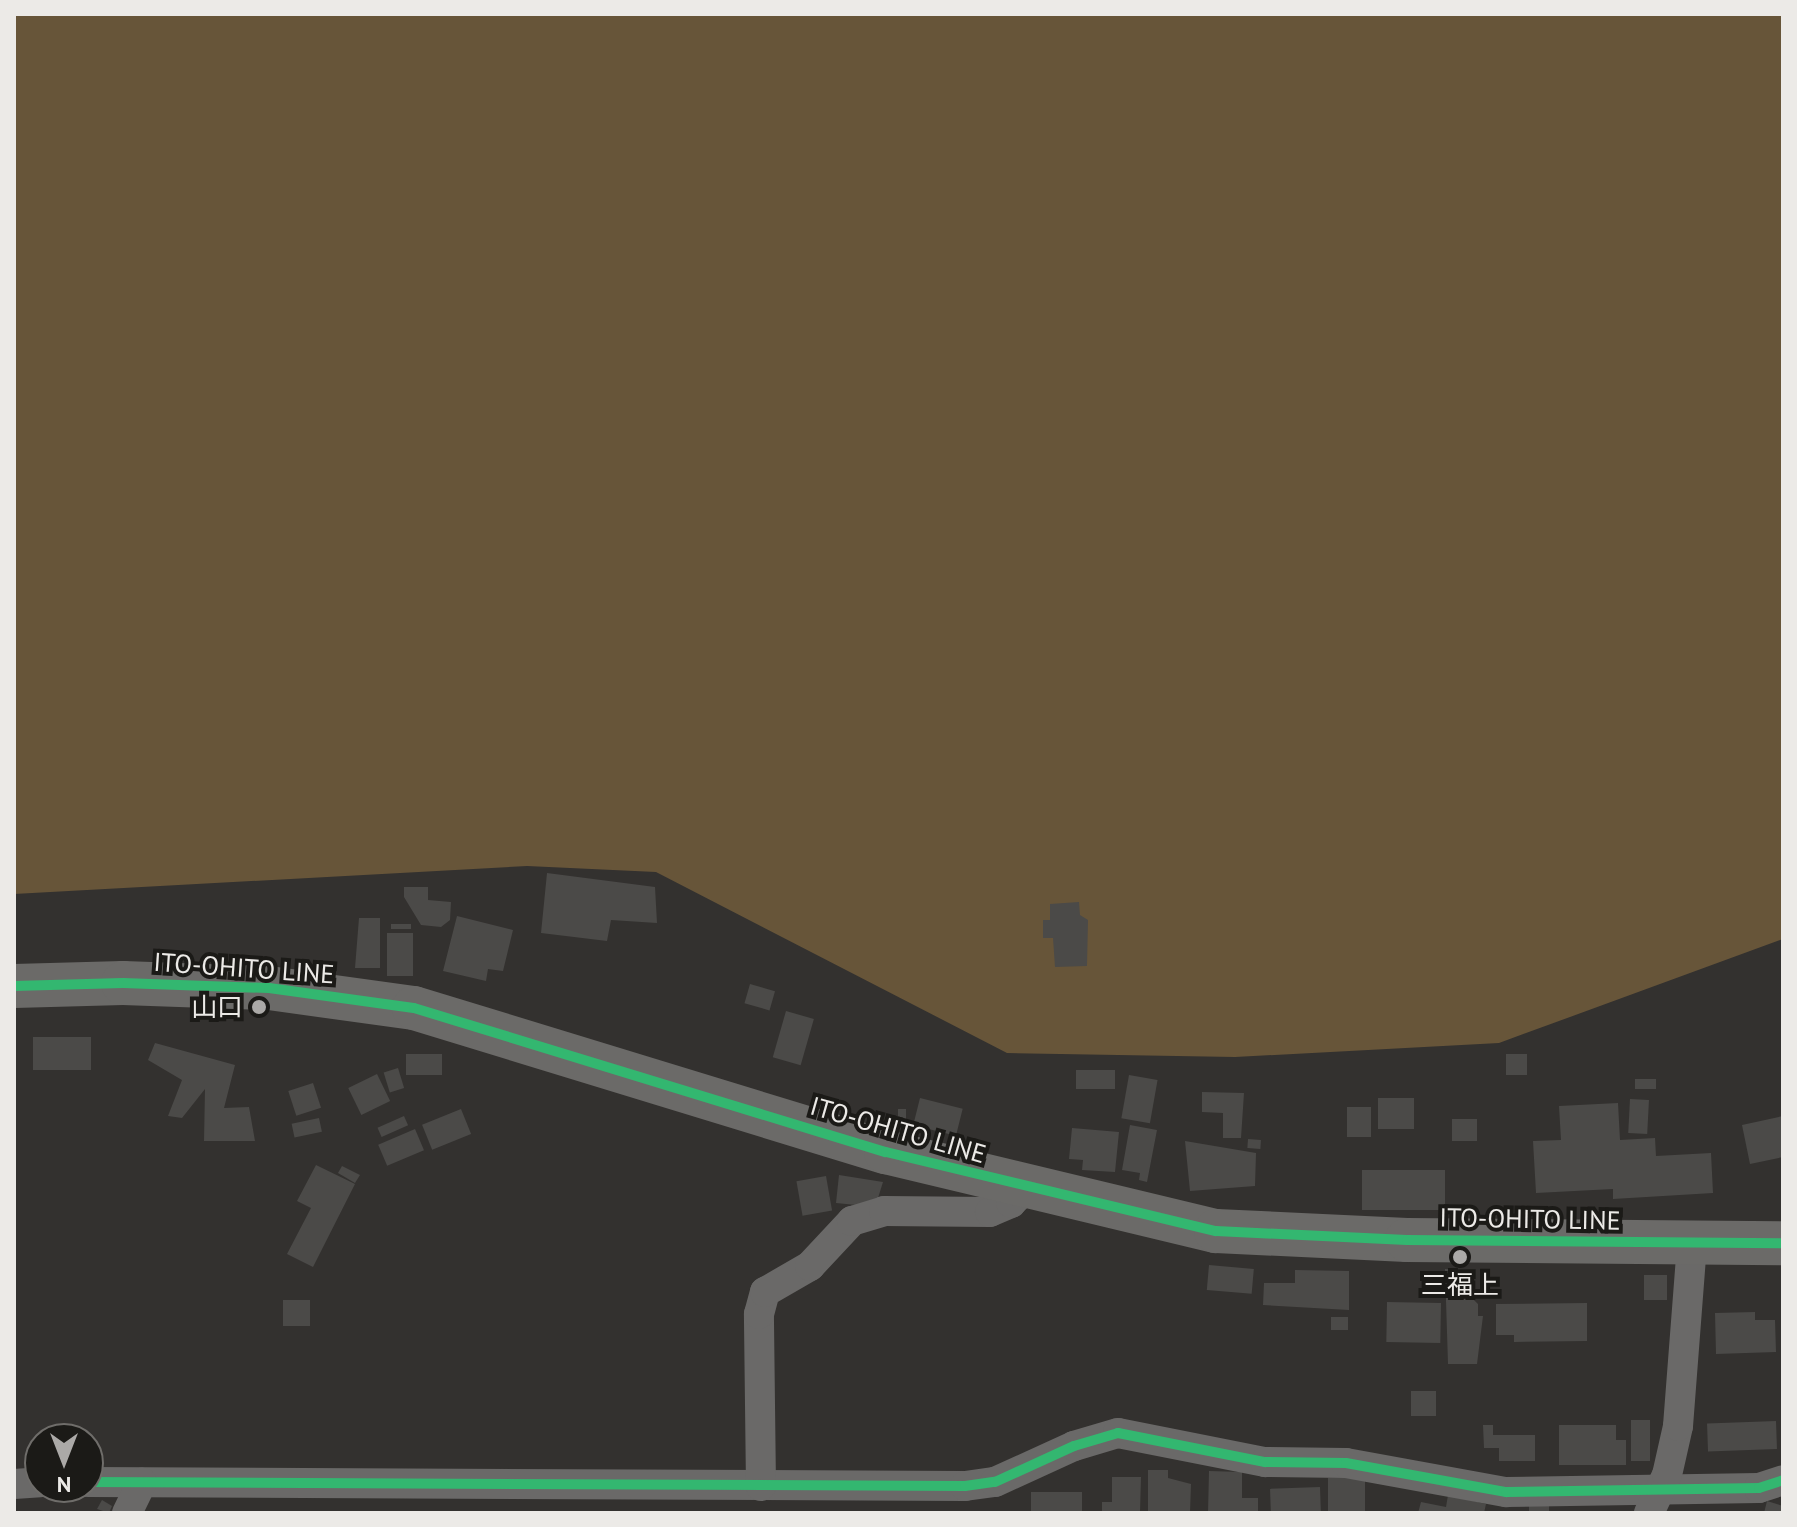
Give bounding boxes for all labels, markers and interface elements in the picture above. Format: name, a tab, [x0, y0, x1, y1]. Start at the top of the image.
street label: ITO-OHITO LINE	[153, 946, 335, 990]
place label: 山口	[191, 991, 243, 1023]
marker: 山口	[250, 998, 268, 1016]
street label: ITO-OHITO LINE	[807, 1090, 989, 1170]
street label: ITO-OHITO LINE	[1439, 1202, 1621, 1236]
marker: 三福上	[1451, 1248, 1469, 1266]
place label: 三福上	[1421, 1269, 1499, 1301]
north arrow	[24, 1423, 104, 1503]
text: N	[57, 1471, 71, 1499]

